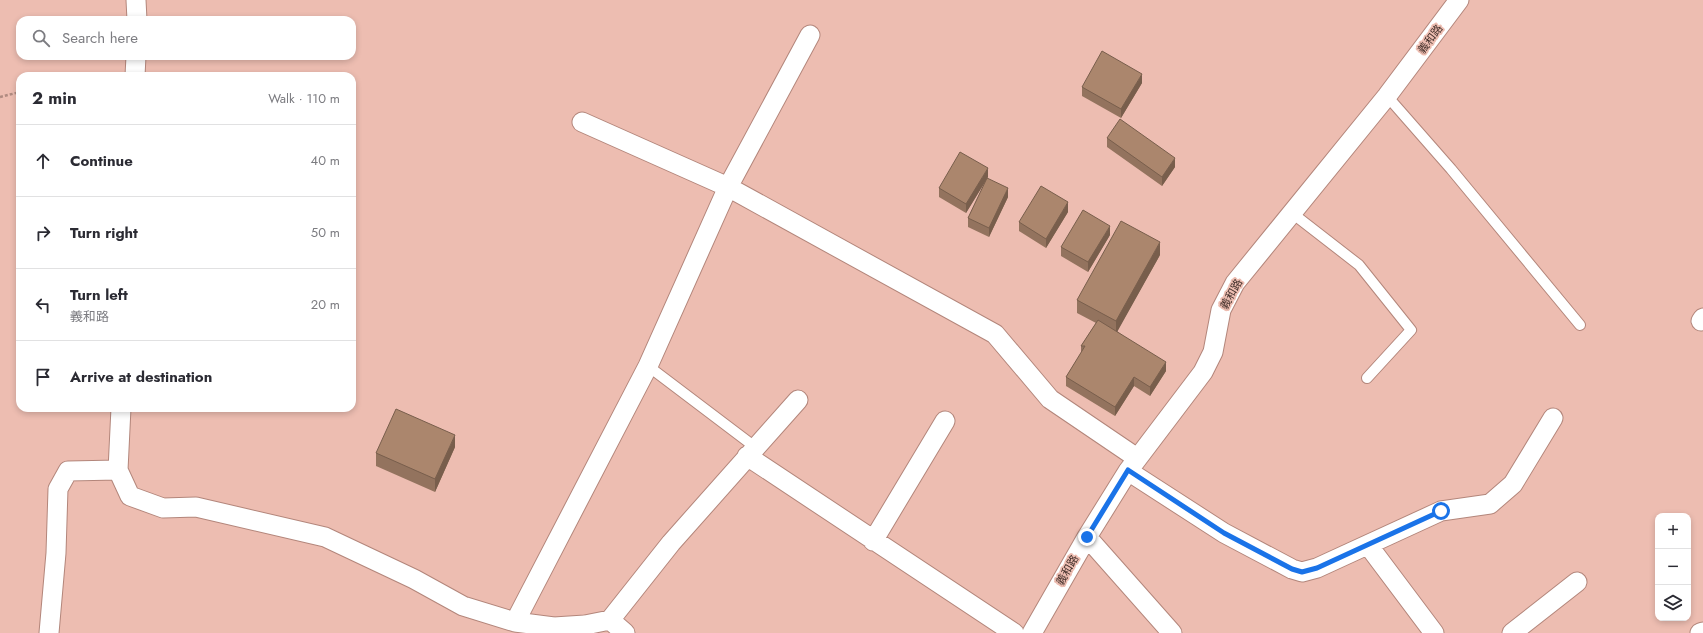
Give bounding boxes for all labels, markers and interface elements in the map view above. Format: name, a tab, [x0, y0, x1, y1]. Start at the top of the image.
search box	[16, 16, 356, 60]
street label: 義和路	[1414, 21, 1446, 57]
icon: search	[30, 27, 52, 49]
text: Search here	[62, 27, 138, 49]
text: 2 min	[32, 86, 77, 110]
text: Walk · 110 m	[268, 89, 340, 108]
icon: ahead	[32, 150, 54, 172]
text: Continue	[70, 150, 133, 172]
text: 40 m	[311, 151, 340, 170]
icon: right	[32, 222, 54, 244]
text: Turn right	[70, 222, 138, 244]
text: 50 m	[311, 223, 340, 242]
street label: 義和路	[1216, 276, 1246, 312]
text: Turn left	[70, 284, 128, 306]
icon: left	[32, 294, 54, 316]
text: 20 m	[311, 295, 340, 314]
text: 義和路	[70, 307, 109, 326]
icon: arrive	[32, 366, 54, 388]
text: Arrive at destination	[70, 366, 212, 388]
route start	[1432, 502, 1450, 520]
map controls	[1655, 513, 1691, 621]
button: +	[1655, 513, 1691, 549]
route end	[1078, 528, 1096, 546]
button: −	[1655, 549, 1691, 585]
street label: 義和路	[1052, 552, 1082, 588]
button: layers	[1655, 585, 1691, 621]

